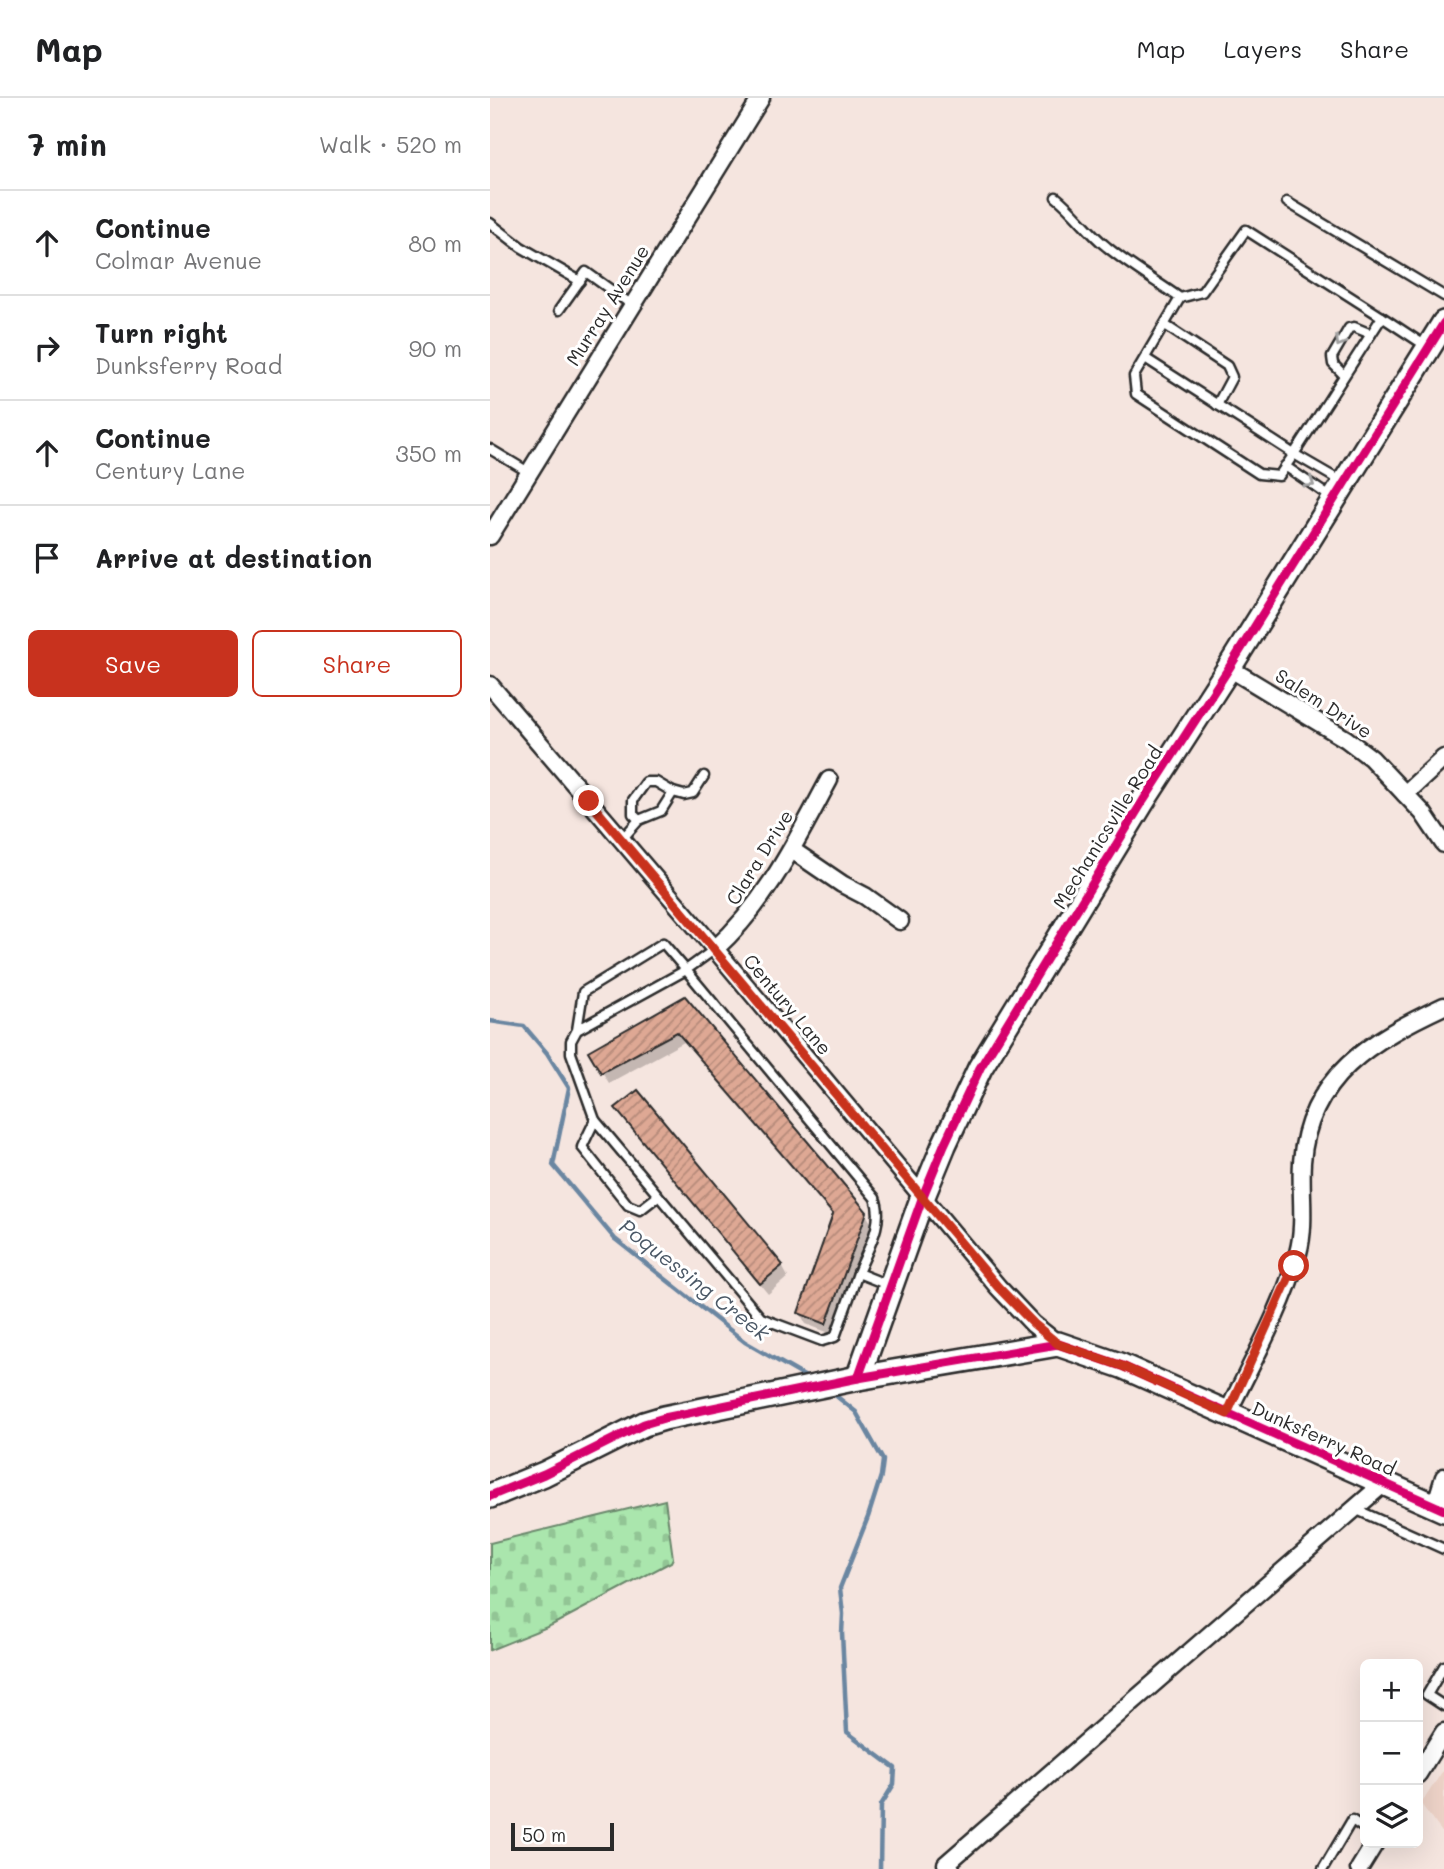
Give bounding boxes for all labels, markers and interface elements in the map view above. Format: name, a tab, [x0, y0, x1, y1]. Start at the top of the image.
text: Map	[35, 27, 103, 70]
text: Map	[1137, 33, 1185, 64]
text: Layers	[1223, 33, 1302, 64]
text: Share	[1340, 33, 1409, 64]
text: 7 min	[28, 124, 107, 164]
text: Walk · 520 m	[319, 129, 462, 159]
text: Continue	[95, 211, 211, 245]
icon: ahead	[28, 224, 66, 262]
text: 80 m	[408, 228, 462, 258]
street label: Murray Avenue	[560, 240, 654, 370]
text: Colmar Avenue	[95, 245, 262, 275]
text: Turn right	[95, 316, 228, 350]
icon: right	[28, 329, 66, 367]
text: 90 m	[409, 333, 462, 363]
one-way arrow	[1336, 335, 1349, 348]
text: Dunksferry Road	[95, 350, 282, 380]
text: Continue	[95, 421, 211, 455]
icon: ahead	[28, 434, 66, 472]
text: 350 m	[395, 438, 462, 468]
text: Century Lane	[95, 455, 245, 485]
one-way arrow	[1302, 475, 1315, 487]
icon: arrive	[28, 539, 66, 577]
text: Arrive at destination	[95, 541, 372, 575]
button: Save	[28, 630, 238, 697]
button: Share	[252, 630, 462, 697]
street label: Salem Drive	[1271, 662, 1377, 744]
street label: Mechanicsville Road	[1047, 741, 1167, 913]
route end	[573, 785, 604, 816]
street label: Clara Drive	[720, 805, 798, 909]
street label: Century Lane	[738, 948, 838, 1060]
water label: Poquessing Creek	[614, 1212, 776, 1347]
route start	[1278, 1250, 1309, 1281]
street label: Dunksferry Road	[1248, 1395, 1400, 1481]
map controls	[1360, 1659, 1423, 1848]
button: +	[1360, 1659, 1423, 1722]
button: −	[1360, 1722, 1423, 1785]
button: layers	[1360, 1785, 1423, 1848]
scale bar	[511, 1820, 614, 1852]
text: 50 m	[522, 1822, 566, 1847]

